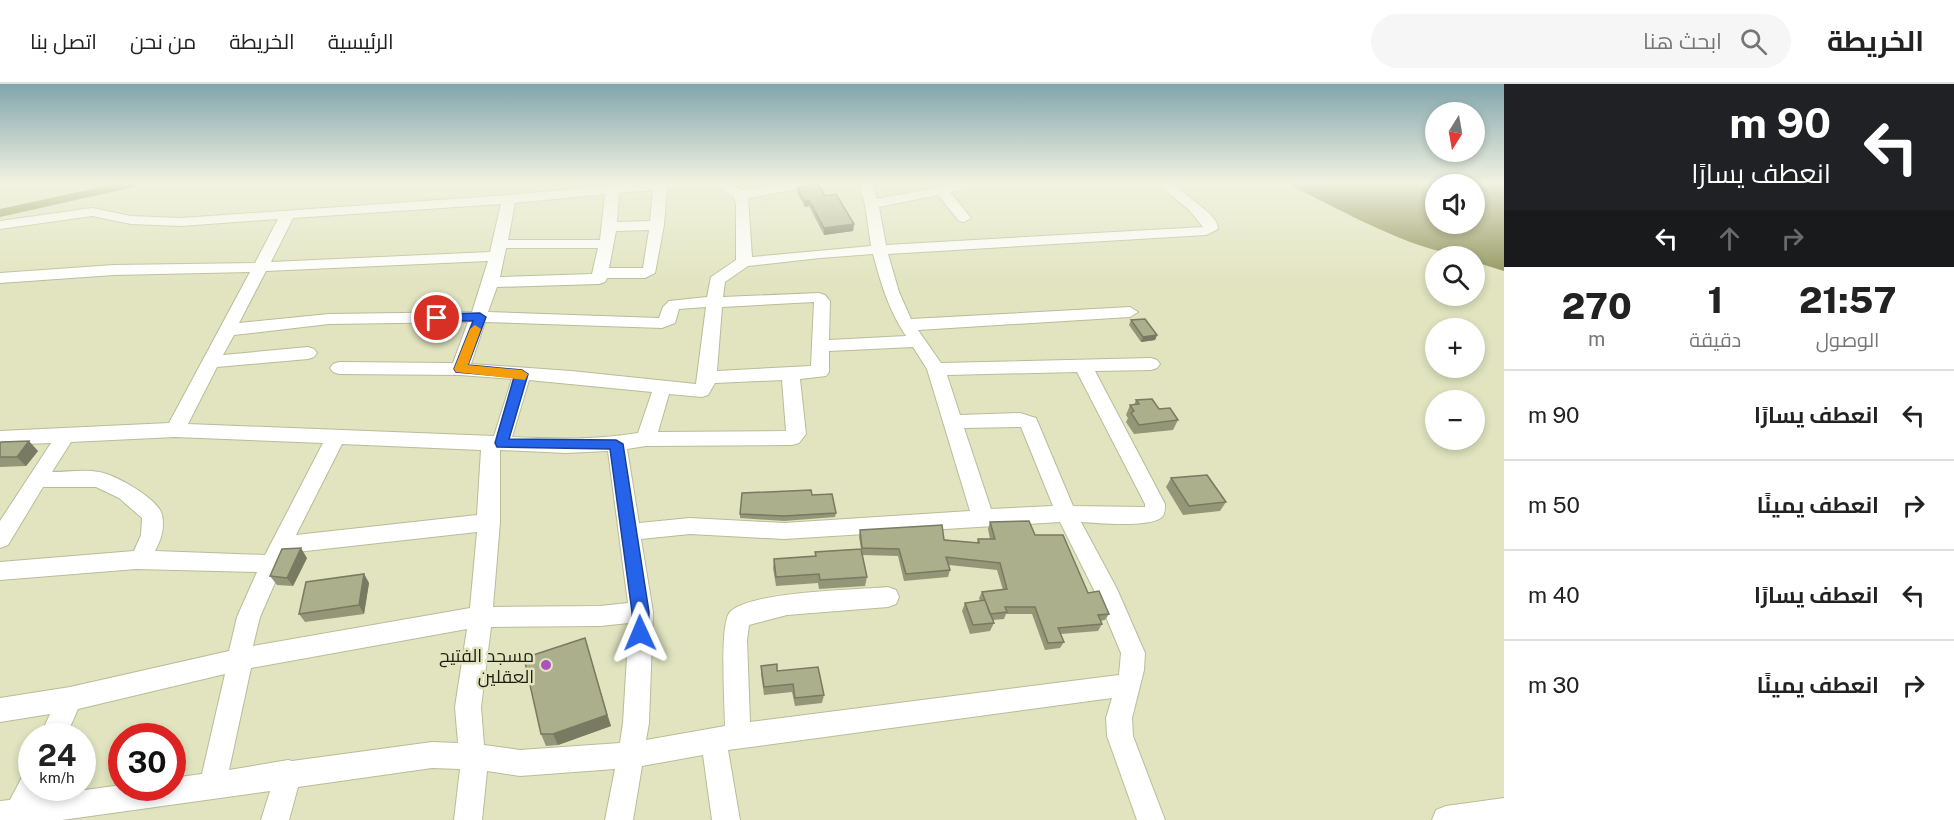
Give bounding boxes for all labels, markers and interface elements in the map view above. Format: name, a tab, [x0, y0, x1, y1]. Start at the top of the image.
search box	[1371, 14, 1791, 68]
text: الخريطة	[1827, 24, 1924, 57]
icon: search	[1737, 25, 1770, 58]
text: ابحث هنا	[1643, 28, 1722, 54]
text: اتصل بنا	[30, 29, 97, 54]
text: من نحن	[130, 29, 196, 54]
text: الخريطة	[229, 29, 295, 54]
text: الرئيسية	[328, 29, 394, 54]
text: 90 m	[1729, 98, 1831, 147]
north arrow	[1425, 102, 1485, 162]
map controls	[1425, 102, 1485, 450]
icon: left	[1852, 108, 1930, 186]
text: انعطف يسارًا	[1691, 157, 1831, 189]
button: sound	[1425, 174, 1485, 234]
icon: left	[1650, 222, 1683, 255]
icon: ahead	[1713, 222, 1746, 255]
icon: right	[1776, 222, 1809, 255]
button: search	[1425, 246, 1485, 306]
text: 1	[1707, 279, 1723, 321]
text: 21:57	[1799, 279, 1896, 321]
text: 270	[1562, 285, 1632, 327]
pin	[411, 292, 462, 343]
icon: arrive	[420, 301, 453, 334]
button: +	[1425, 318, 1485, 378]
text: m	[1588, 327, 1605, 351]
text: دقيقة	[1689, 328, 1741, 352]
text: الوصول	[1816, 328, 1880, 352]
button: −	[1425, 390, 1485, 450]
icon: left	[1897, 399, 1930, 432]
text: 90 m	[1528, 402, 1579, 428]
text: انعطف يسارًا	[1754, 402, 1879, 428]
icon: right	[1897, 489, 1930, 522]
text: 50 m	[1528, 492, 1580, 518]
text: انعطف يمينًا	[1757, 492, 1879, 518]
icon: left	[1897, 579, 1930, 612]
text: 40 m	[1528, 582, 1580, 608]
text: انعطف يسارًا	[1754, 582, 1879, 608]
position arrow	[608, 601, 672, 665]
place label: مسجد الفتيح العقلين	[439, 645, 534, 688]
marker: مسجد الفتيح العقلين	[539, 658, 553, 672]
icon: right	[1897, 669, 1930, 702]
text: 30 m	[1528, 672, 1580, 698]
text: انعطف يمينًا	[1757, 672, 1879, 698]
speed limit sign: 30	[108, 723, 186, 801]
text: 24	[38, 737, 76, 773]
text: km/h	[39, 769, 75, 786]

